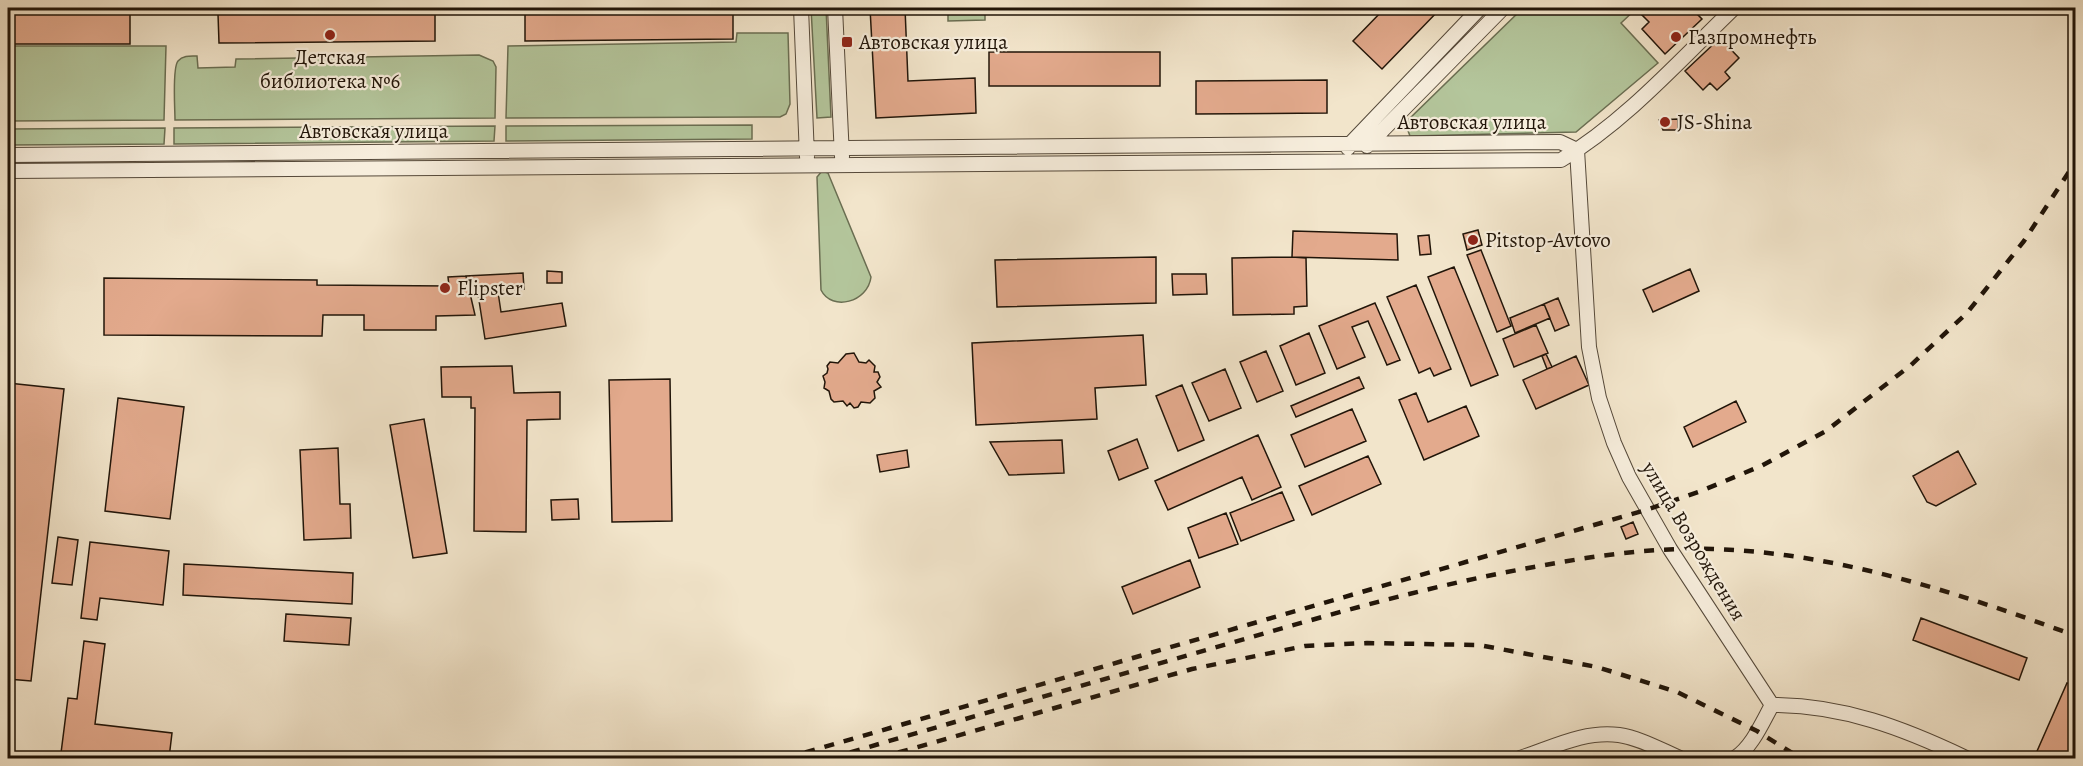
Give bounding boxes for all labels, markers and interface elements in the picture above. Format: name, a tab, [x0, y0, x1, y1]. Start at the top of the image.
place label: Газпромнефть	[1688, 23, 1817, 51]
marker: Детская библиотека №6	[323, 28, 337, 42]
place label: Автовская улица	[858, 28, 1008, 56]
marker: Газпромнефть	[1669, 30, 1683, 44]
marker: Автовская улица	[840, 35, 854, 49]
place label: Детская библиотека №6	[260, 43, 401, 95]
street label: Автовская улица	[1397, 108, 1547, 136]
place label: JS-Shina	[1677, 108, 1753, 136]
marker: JS-Shina	[1658, 115, 1672, 129]
street label: Автовская улица	[299, 117, 449, 145]
place label: Pitstop-Avtovo	[1485, 226, 1611, 254]
marker: Pitstop-Avtovo	[1466, 233, 1480, 247]
place label: Flipster	[457, 274, 523, 302]
marker: Flipster	[438, 281, 452, 295]
street label: улица Возрождения	[1635, 455, 1753, 626]

